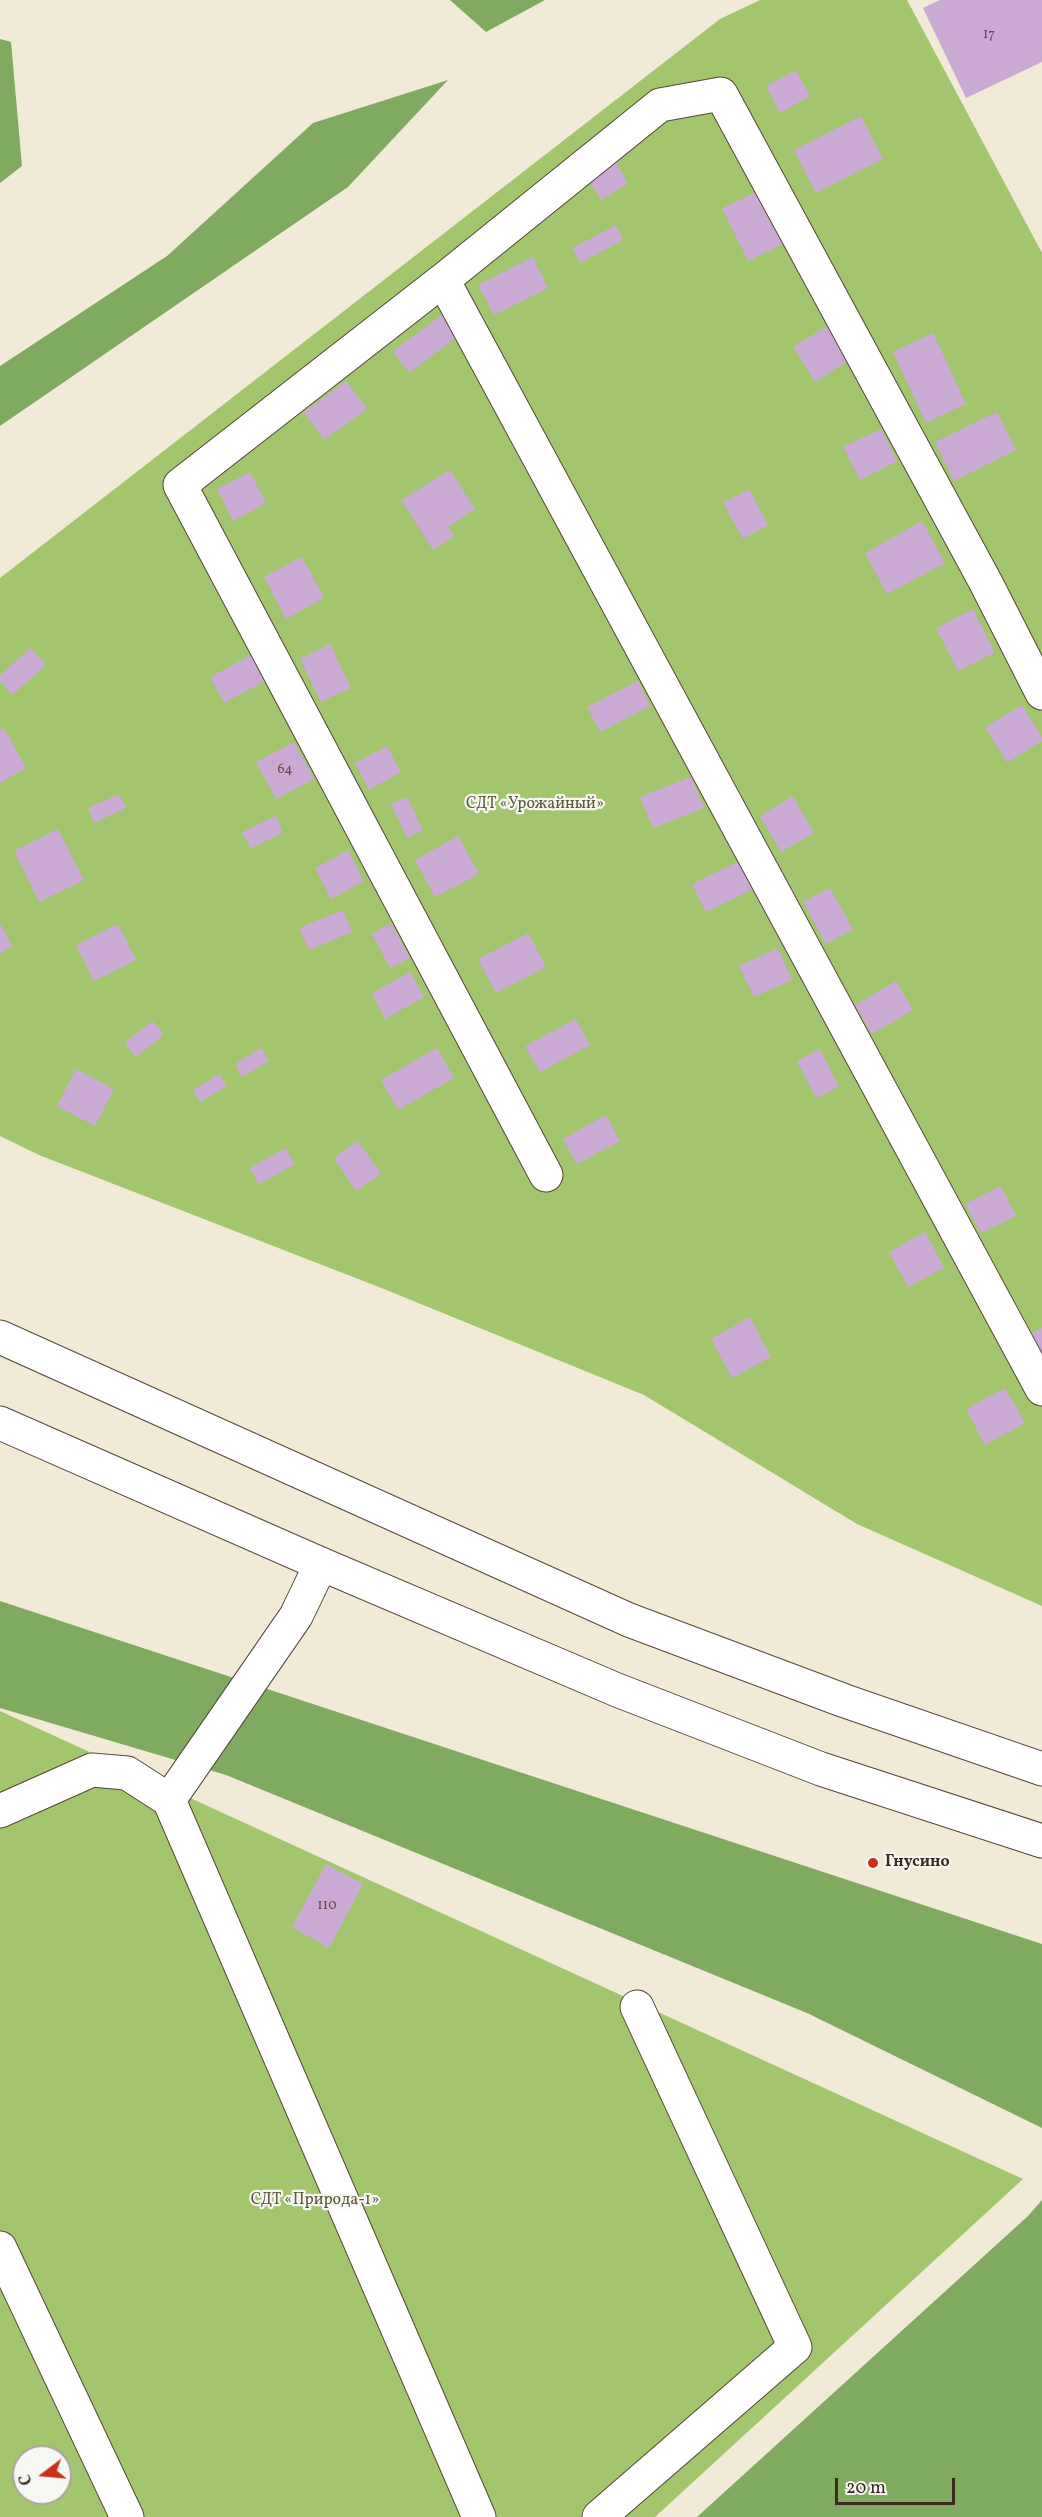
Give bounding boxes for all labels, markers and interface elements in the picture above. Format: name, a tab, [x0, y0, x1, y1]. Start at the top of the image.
house number: 17	[983, 27, 995, 43]
house number: 64	[277, 762, 293, 778]
park label: СДТ «Урожайный»	[466, 795, 604, 815]
place label: Гнусино	[885, 1853, 950, 1873]
marker: Гнусино	[866, 1856, 880, 1870]
house number: 110	[317, 1898, 337, 1914]
park label: СДТ «Природа-1»	[251, 2191, 379, 2211]
north arrow	[12, 2445, 72, 2505]
scale bar	[838, 2466, 958, 2504]
text: С	[15, 2471, 39, 2487]
text: 20 m	[846, 2476, 886, 2501]

